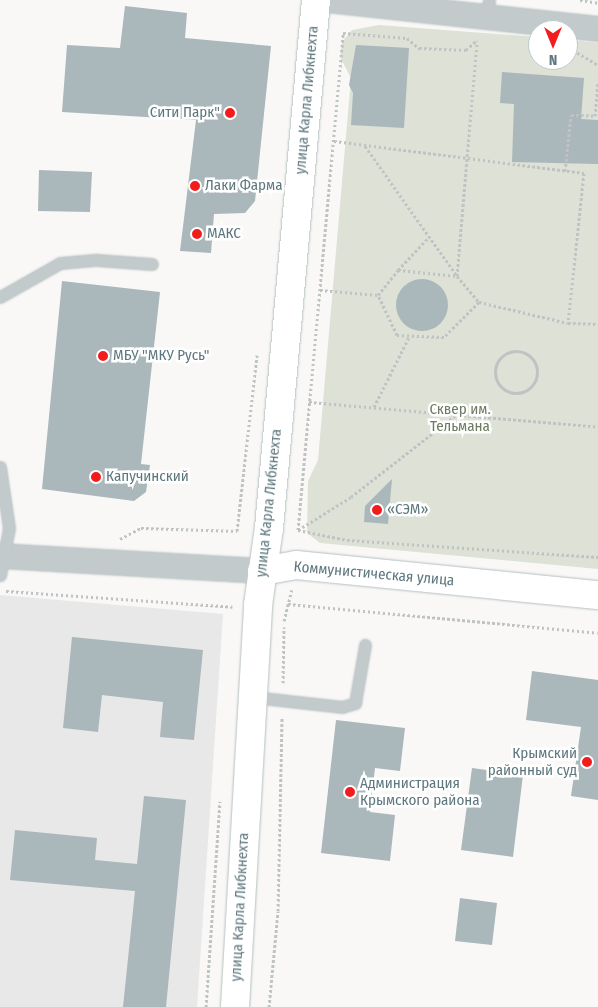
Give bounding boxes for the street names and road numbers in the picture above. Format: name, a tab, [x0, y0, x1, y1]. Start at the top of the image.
street label: улица Карла Либкнехта	[292, 25, 322, 175]
street label: улица Карла Либкнехта	[252, 428, 286, 578]
street label: Коммунистическая улица	[293, 558, 455, 590]
street label: улица Карла Либкнехта	[227, 832, 253, 982]

